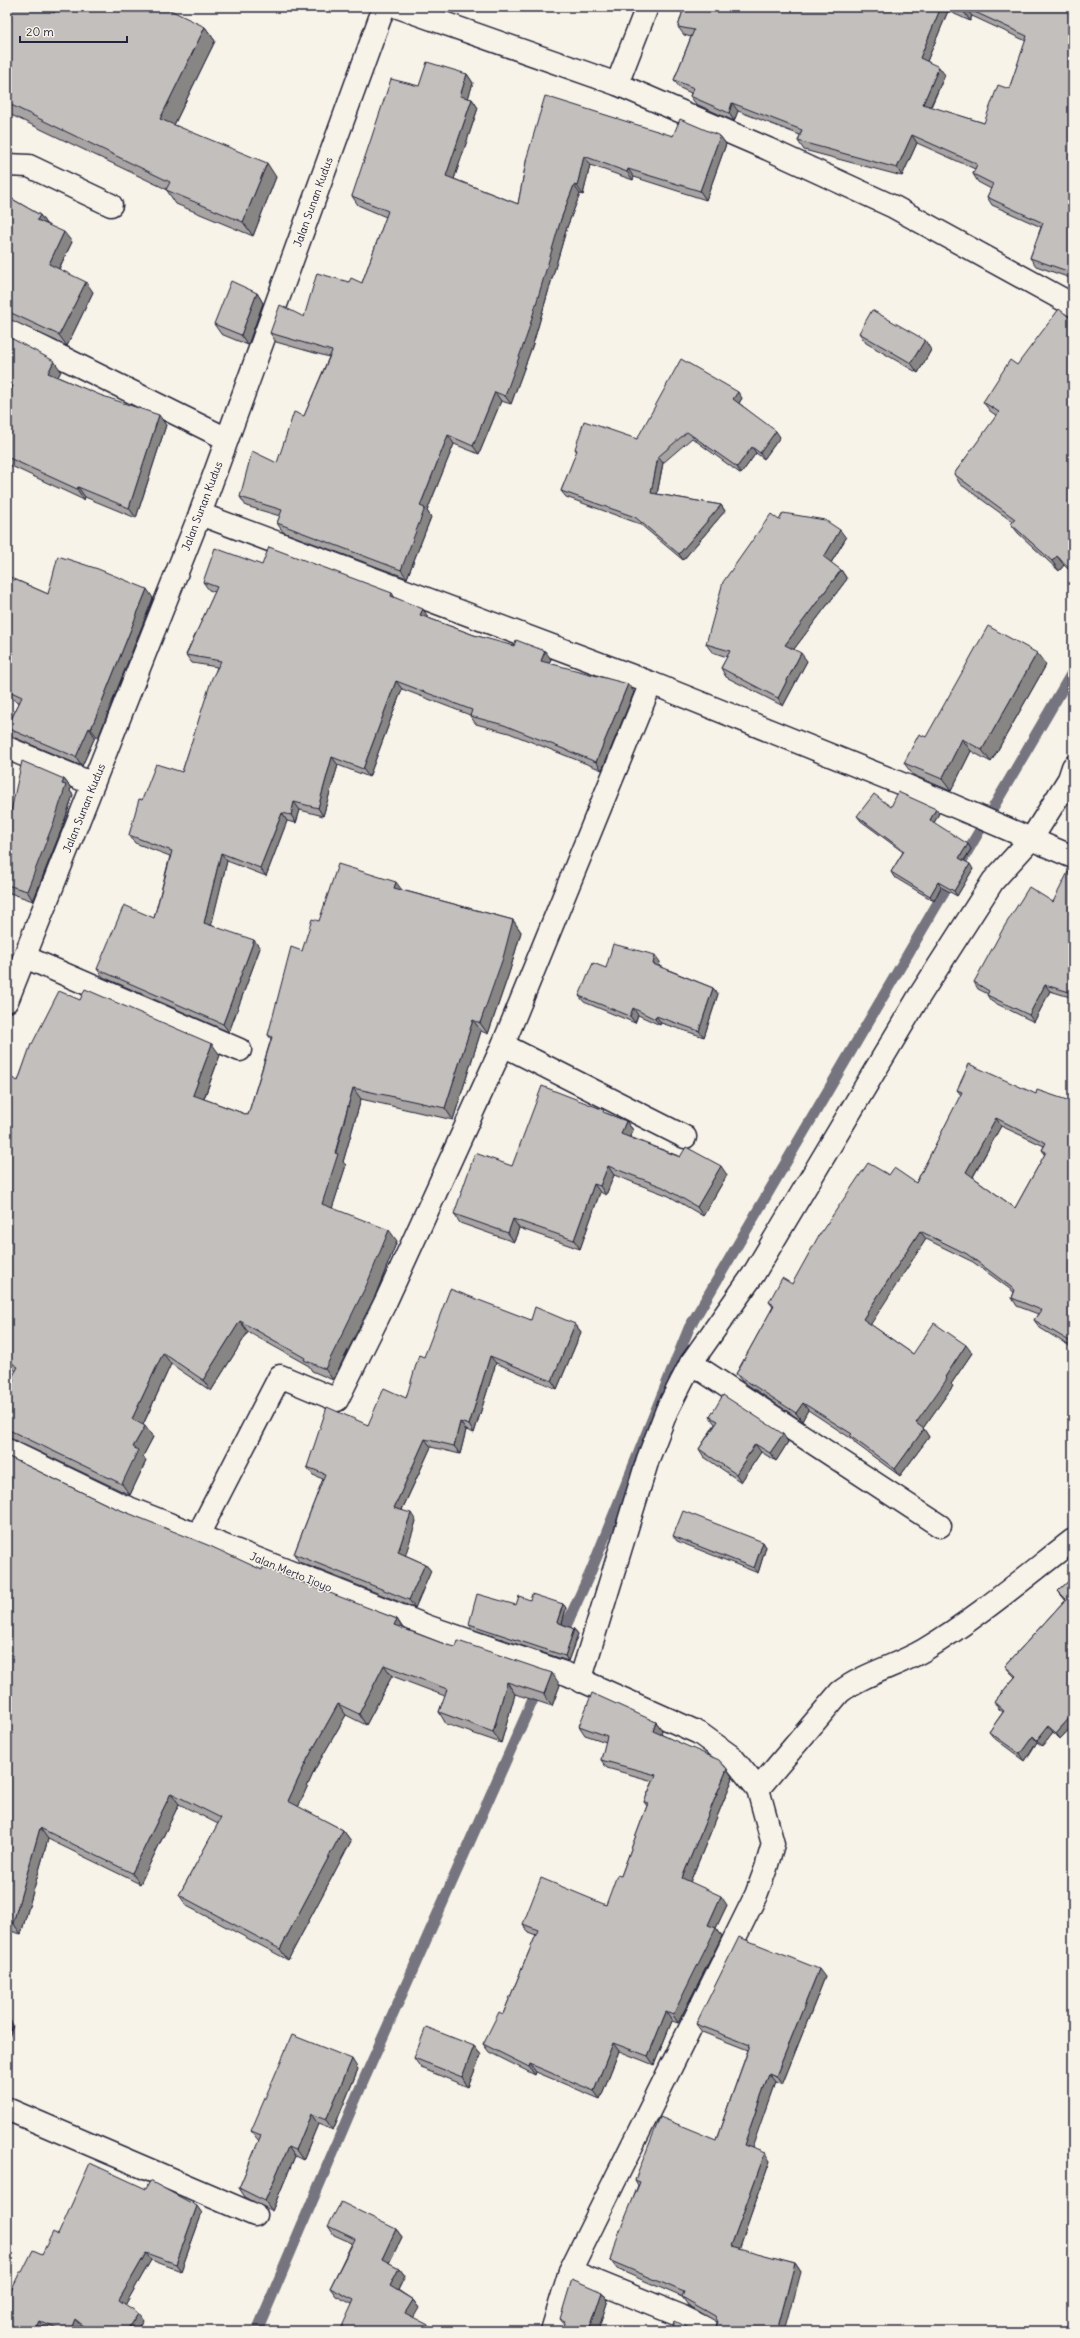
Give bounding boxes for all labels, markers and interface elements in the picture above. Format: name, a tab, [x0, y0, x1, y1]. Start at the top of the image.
scale bar	[20, 18, 127, 44]
text: 20 m	[26, 24, 54, 39]
street label: Jalan Sunan Kudus	[290, 155, 336, 249]
street label: Jalan Sunan Kudus	[178, 459, 226, 553]
street label: Jalan Sunan Kudus	[60, 761, 108, 855]
street label: Jalan Merto Ijoyo	[248, 1549, 334, 1595]

